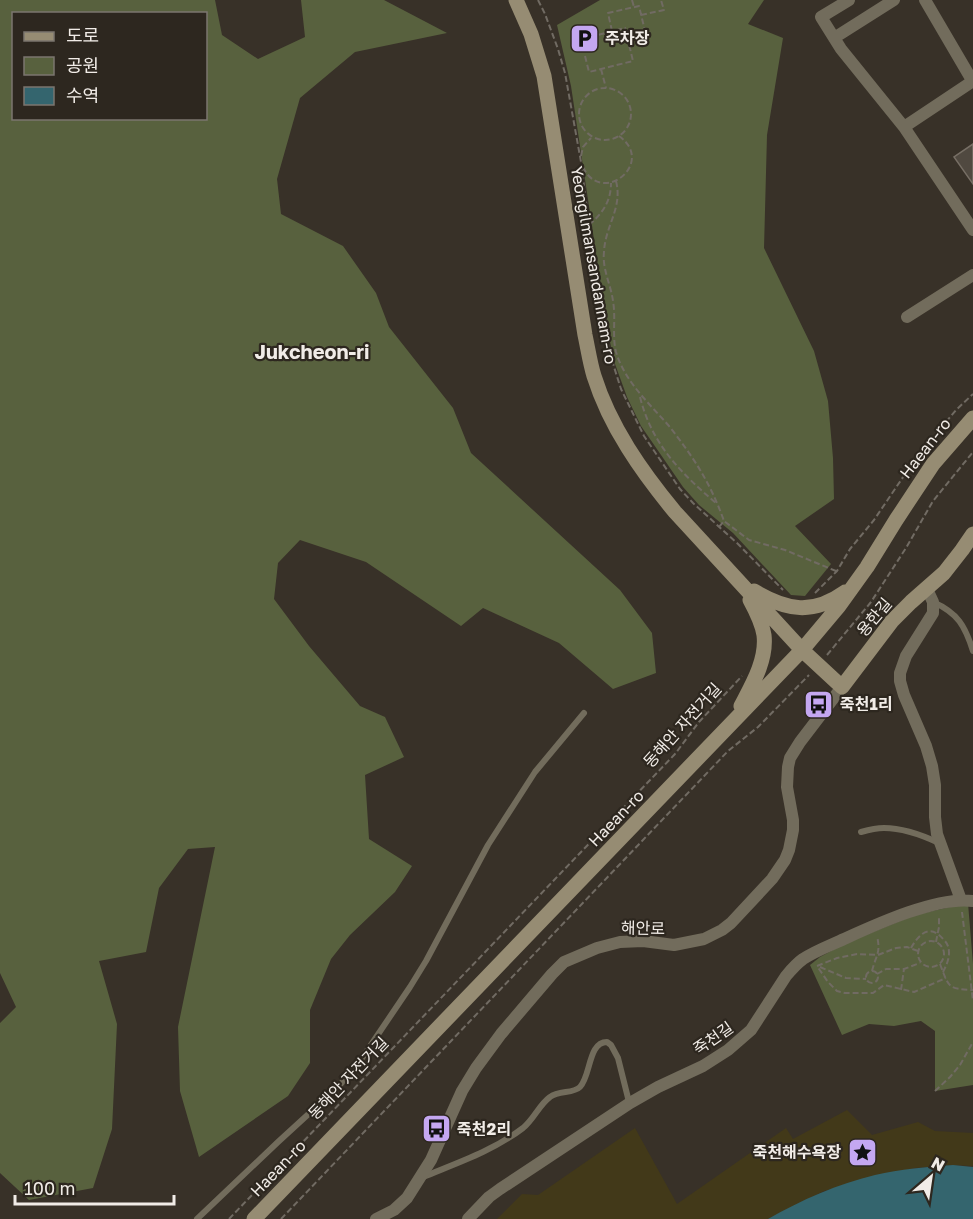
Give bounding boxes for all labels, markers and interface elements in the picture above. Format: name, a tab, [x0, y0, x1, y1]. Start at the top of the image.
legend	[12, 12, 207, 120]
parking icon: 주차장	[568, 22, 600, 54]
text: 도로	[66, 24, 99, 46]
place label: 주차장	[605, 28, 649, 48]
text: 공원	[66, 54, 99, 76]
text: 수역	[66, 84, 99, 106]
street label: Yeongilmansandannam-ro	[567, 164, 621, 366]
district label: Jukcheon-ri	[255, 339, 369, 363]
street label: Haean-ro	[895, 414, 955, 482]
street label: 용한길	[852, 594, 896, 640]
street label: 동해안 자전거길	[639, 679, 725, 771]
bus stop icon: 죽천1리	[803, 688, 835, 720]
place label: 죽천1리	[840, 694, 892, 714]
street label: Haean-ro	[584, 785, 648, 851]
street label: 해안로	[621, 918, 666, 938]
street label: 죽천길	[689, 1017, 737, 1059]
street label: 동해안 자전거길	[304, 1033, 392, 1123]
bus stop icon: 죽천2리	[420, 1113, 452, 1145]
place label: 죽천2리	[457, 1119, 511, 1139]
street label: Haean-ro	[246, 1135, 310, 1201]
place icon: 죽천해수욕장	[846, 1136, 878, 1168]
place label: 죽천해수욕장	[753, 1142, 841, 1162]
north arrow	[901, 1147, 961, 1207]
text: N	[928, 1152, 948, 1176]
scale bar	[15, 1168, 174, 1206]
text: 100 m	[24, 1177, 75, 1199]

